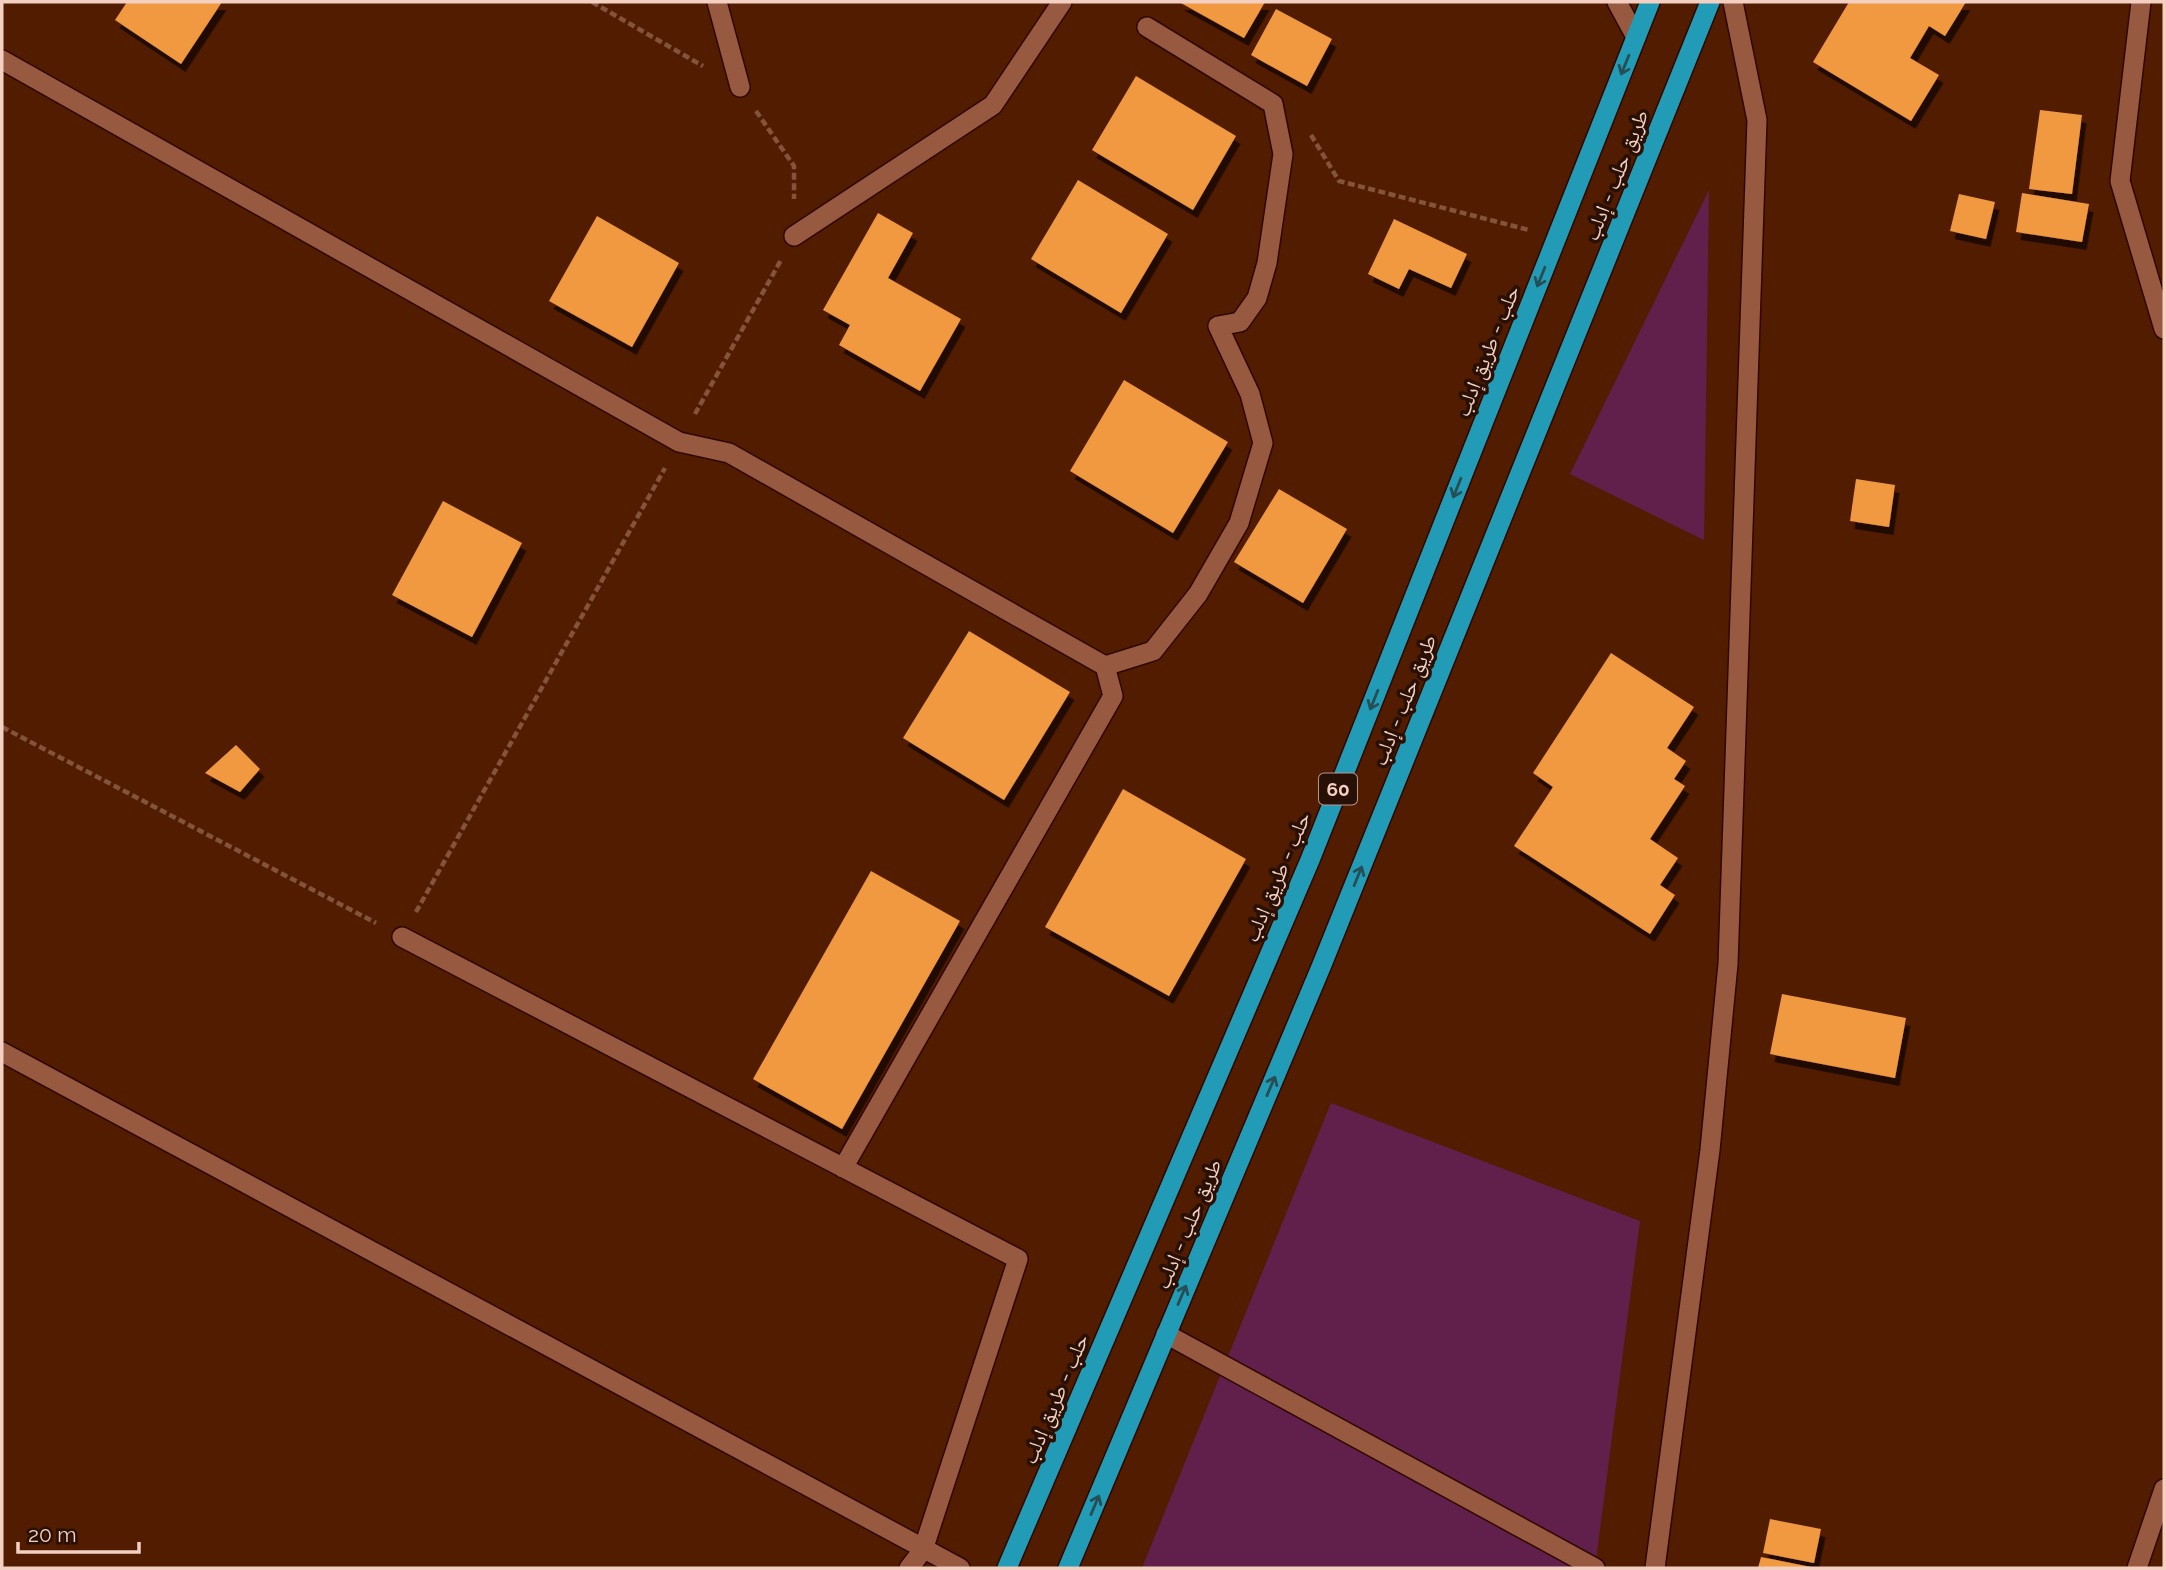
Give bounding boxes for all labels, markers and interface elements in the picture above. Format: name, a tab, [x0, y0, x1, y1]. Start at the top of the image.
one-way arrow	[1617, 54, 1630, 76]
street label: طريق حلب - إدلب	[1578, 106, 1655, 245]
one-way arrow	[1534, 265, 1547, 287]
street label: حلب - طريق إدلب	[1449, 282, 1526, 421]
one-way arrow	[1450, 477, 1463, 499]
street label: طريق حلب - إدلب	[1366, 631, 1443, 770]
one-way arrow	[1366, 688, 1379, 710]
road number: 60	[1319, 774, 1357, 804]
street label: حلب - طريق إدلب	[1238, 808, 1317, 947]
one-way arrow	[1352, 865, 1365, 887]
one-way arrow	[1265, 1075, 1278, 1097]
street label: طريق حلب - إدلب	[1149, 1155, 1228, 1294]
one-way arrow	[1177, 1285, 1190, 1307]
street label: حلب - طريق إدلب	[1016, 1330, 1095, 1469]
one-way arrow	[1089, 1495, 1102, 1517]
scale bar	[18, 1510, 138, 1554]
text: 20 m	[28, 1522, 76, 1547]

